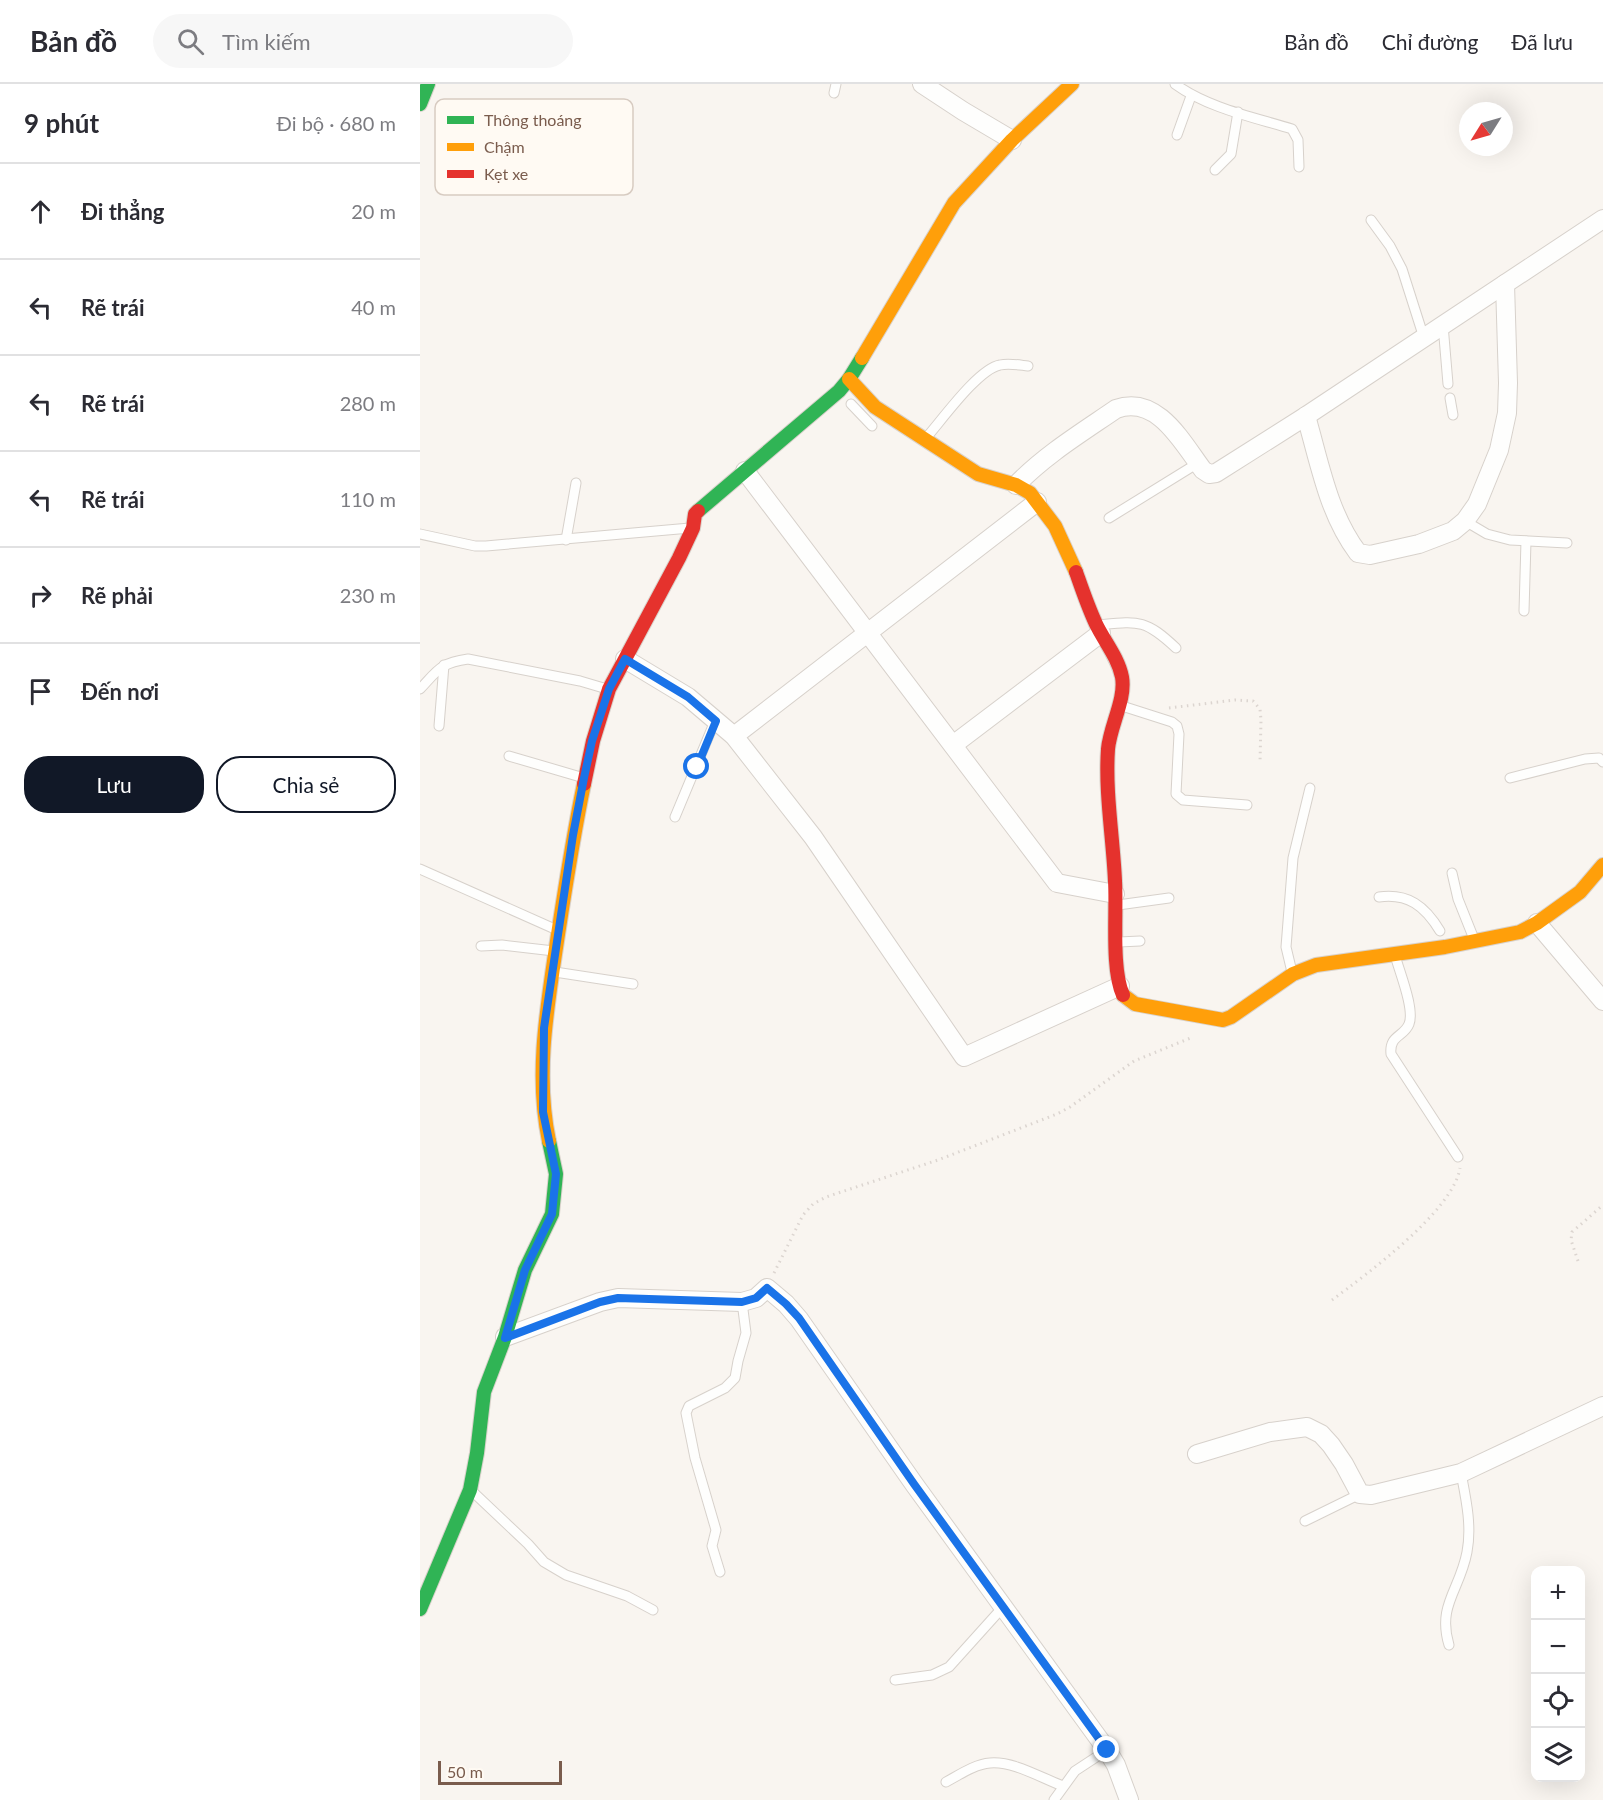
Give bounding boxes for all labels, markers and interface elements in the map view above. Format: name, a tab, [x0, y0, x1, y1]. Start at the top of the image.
search box	[153, 14, 573, 68]
text: Bản đồ	[30, 24, 117, 58]
icon: search	[174, 25, 207, 58]
text: Tìm kiếm	[222, 28, 311, 55]
text: Bản đồ	[1284, 29, 1349, 54]
text: Chỉ đường	[1382, 29, 1478, 54]
text: Đã lưu	[1511, 29, 1573, 54]
legend	[435, 99, 633, 195]
north arrow	[1459, 102, 1513, 156]
text: 9 phút	[24, 107, 99, 139]
text: Thông thoáng	[484, 110, 582, 129]
text: Đi bộ · 680 m	[277, 111, 396, 135]
text: Chậm	[484, 137, 525, 156]
text: Kẹt xe	[484, 164, 528, 183]
icon: ahead	[24, 195, 57, 228]
text: Đi thẳng	[81, 198, 164, 225]
text: 20 m	[351, 199, 396, 223]
icon: left	[24, 291, 57, 324]
text: Rẽ trái	[81, 294, 145, 321]
text: 40 m	[351, 295, 396, 319]
icon: left	[24, 387, 57, 420]
text: Rẽ trái	[81, 390, 145, 417]
text: 280 m	[340, 391, 396, 415]
icon: left	[24, 483, 57, 516]
text: Rẽ trái	[81, 486, 145, 513]
text: 110 m	[340, 487, 396, 511]
icon: right	[24, 579, 57, 612]
text: Rẽ phải	[81, 582, 153, 609]
text: 230 m	[340, 583, 396, 607]
icon: arrive	[24, 675, 57, 708]
text: Đến nơi	[81, 678, 159, 705]
route start	[683, 753, 709, 779]
button: Lưu	[24, 756, 204, 813]
button: Chia sẻ	[216, 756, 396, 813]
map controls	[1531, 1566, 1585, 1782]
button: +	[1531, 1566, 1585, 1620]
button: −	[1531, 1620, 1585, 1674]
button: locate	[1531, 1674, 1585, 1728]
button: layers	[1531, 1728, 1585, 1782]
route end	[1093, 1736, 1119, 1762]
scale bar	[438, 1758, 562, 1786]
text: 50 m	[447, 1762, 483, 1781]

